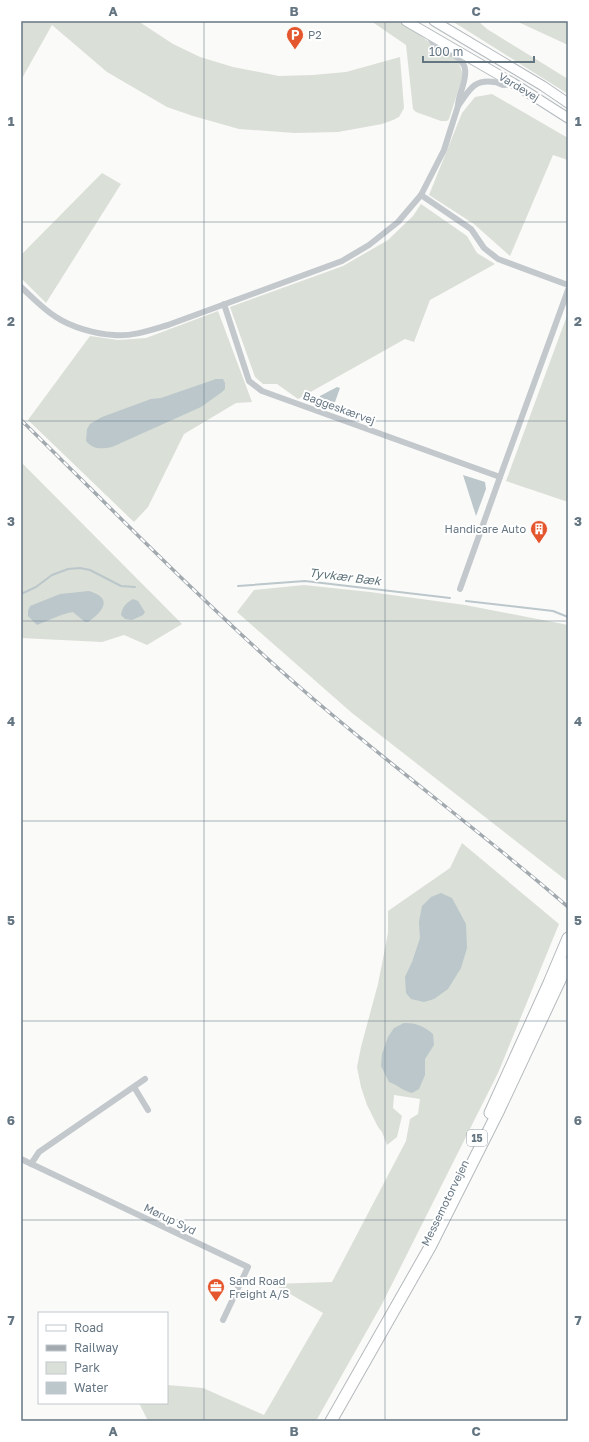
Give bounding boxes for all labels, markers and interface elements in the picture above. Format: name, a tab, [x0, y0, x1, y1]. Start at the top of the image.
text: A	[108, 3, 118, 19]
text: B	[289, 3, 299, 19]
text: C	[471, 3, 481, 19]
parking icon: P2	[285, 25, 305, 50]
place label: P2	[308, 28, 322, 41]
scale bar	[423, 38, 534, 64]
text: 100 m	[429, 44, 463, 59]
street label: Vardevej	[496, 69, 542, 104]
text: 1	[8, 113, 15, 129]
text: 1	[575, 113, 582, 129]
text: 2	[7, 313, 15, 329]
text: 2	[574, 313, 582, 329]
street label: Baggeskærvej	[301, 388, 377, 427]
text: 3	[7, 513, 15, 529]
text: 3	[574, 513, 582, 529]
building icon: Handicare Auto	[529, 519, 549, 544]
place label: Handicare Auto	[445, 522, 526, 535]
water label: Tyvkær Bæk	[308, 565, 383, 588]
text: 4	[7, 713, 15, 729]
text: 4	[574, 713, 582, 729]
text: 5	[7, 912, 15, 928]
text: 5	[574, 912, 582, 928]
text: 6	[7, 1112, 15, 1128]
text: 6	[574, 1112, 582, 1128]
road number: 15	[467, 1130, 487, 1146]
street label: Messemotorvejen	[418, 1158, 471, 1248]
street label: Mørup Syd	[142, 1200, 198, 1237]
place label: Sand Road Freight A/S	[229, 1274, 289, 1300]
office icon: Sand Road Freight A/S	[206, 1277, 226, 1302]
text: 7	[7, 1312, 15, 1328]
legend	[38, 1312, 168, 1404]
text: 7	[574, 1312, 582, 1328]
text: Road	[74, 1320, 103, 1335]
text: Railway	[74, 1340, 119, 1355]
text: Park	[74, 1360, 100, 1375]
text: Water	[74, 1380, 108, 1395]
text: A	[108, 1423, 118, 1439]
text: B	[289, 1423, 299, 1439]
text: C	[471, 1423, 481, 1439]

